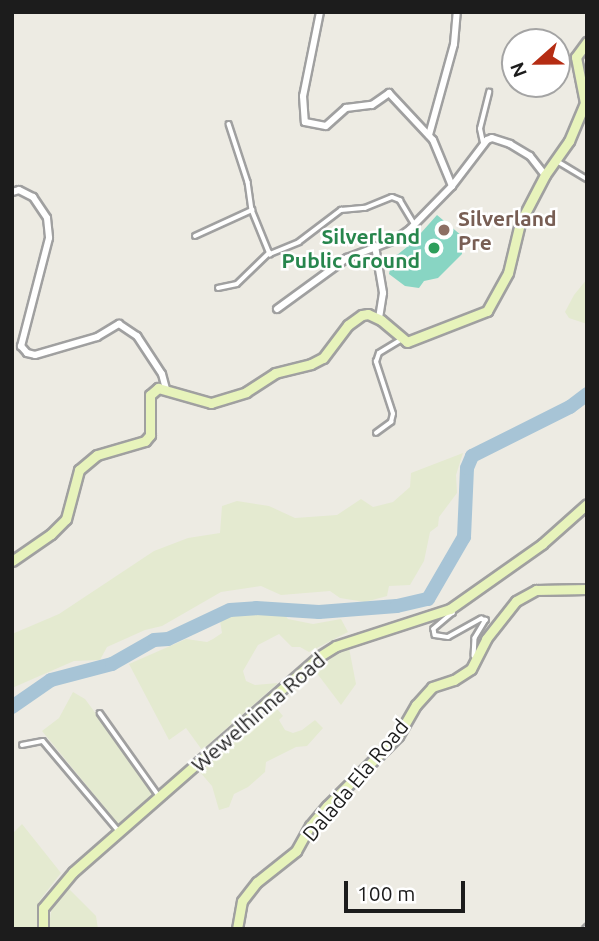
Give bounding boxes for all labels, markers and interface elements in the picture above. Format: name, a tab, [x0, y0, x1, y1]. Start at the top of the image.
north arrow	[501, 28, 571, 98]
text: N	[505, 59, 531, 80]
place label: Silverland Pre	[458, 205, 557, 255]
marker: Silverland Pre	[436, 222, 452, 238]
place label: Silverland Public Ground	[282, 223, 420, 273]
marker: Silverland Public Ground	[426, 240, 442, 256]
street label: Wewelhinna Road	[186, 647, 330, 777]
street label: Dalada Ela Road	[297, 714, 413, 846]
scale bar	[347, 867, 468, 911]
text: 100 m	[357, 881, 415, 905]

